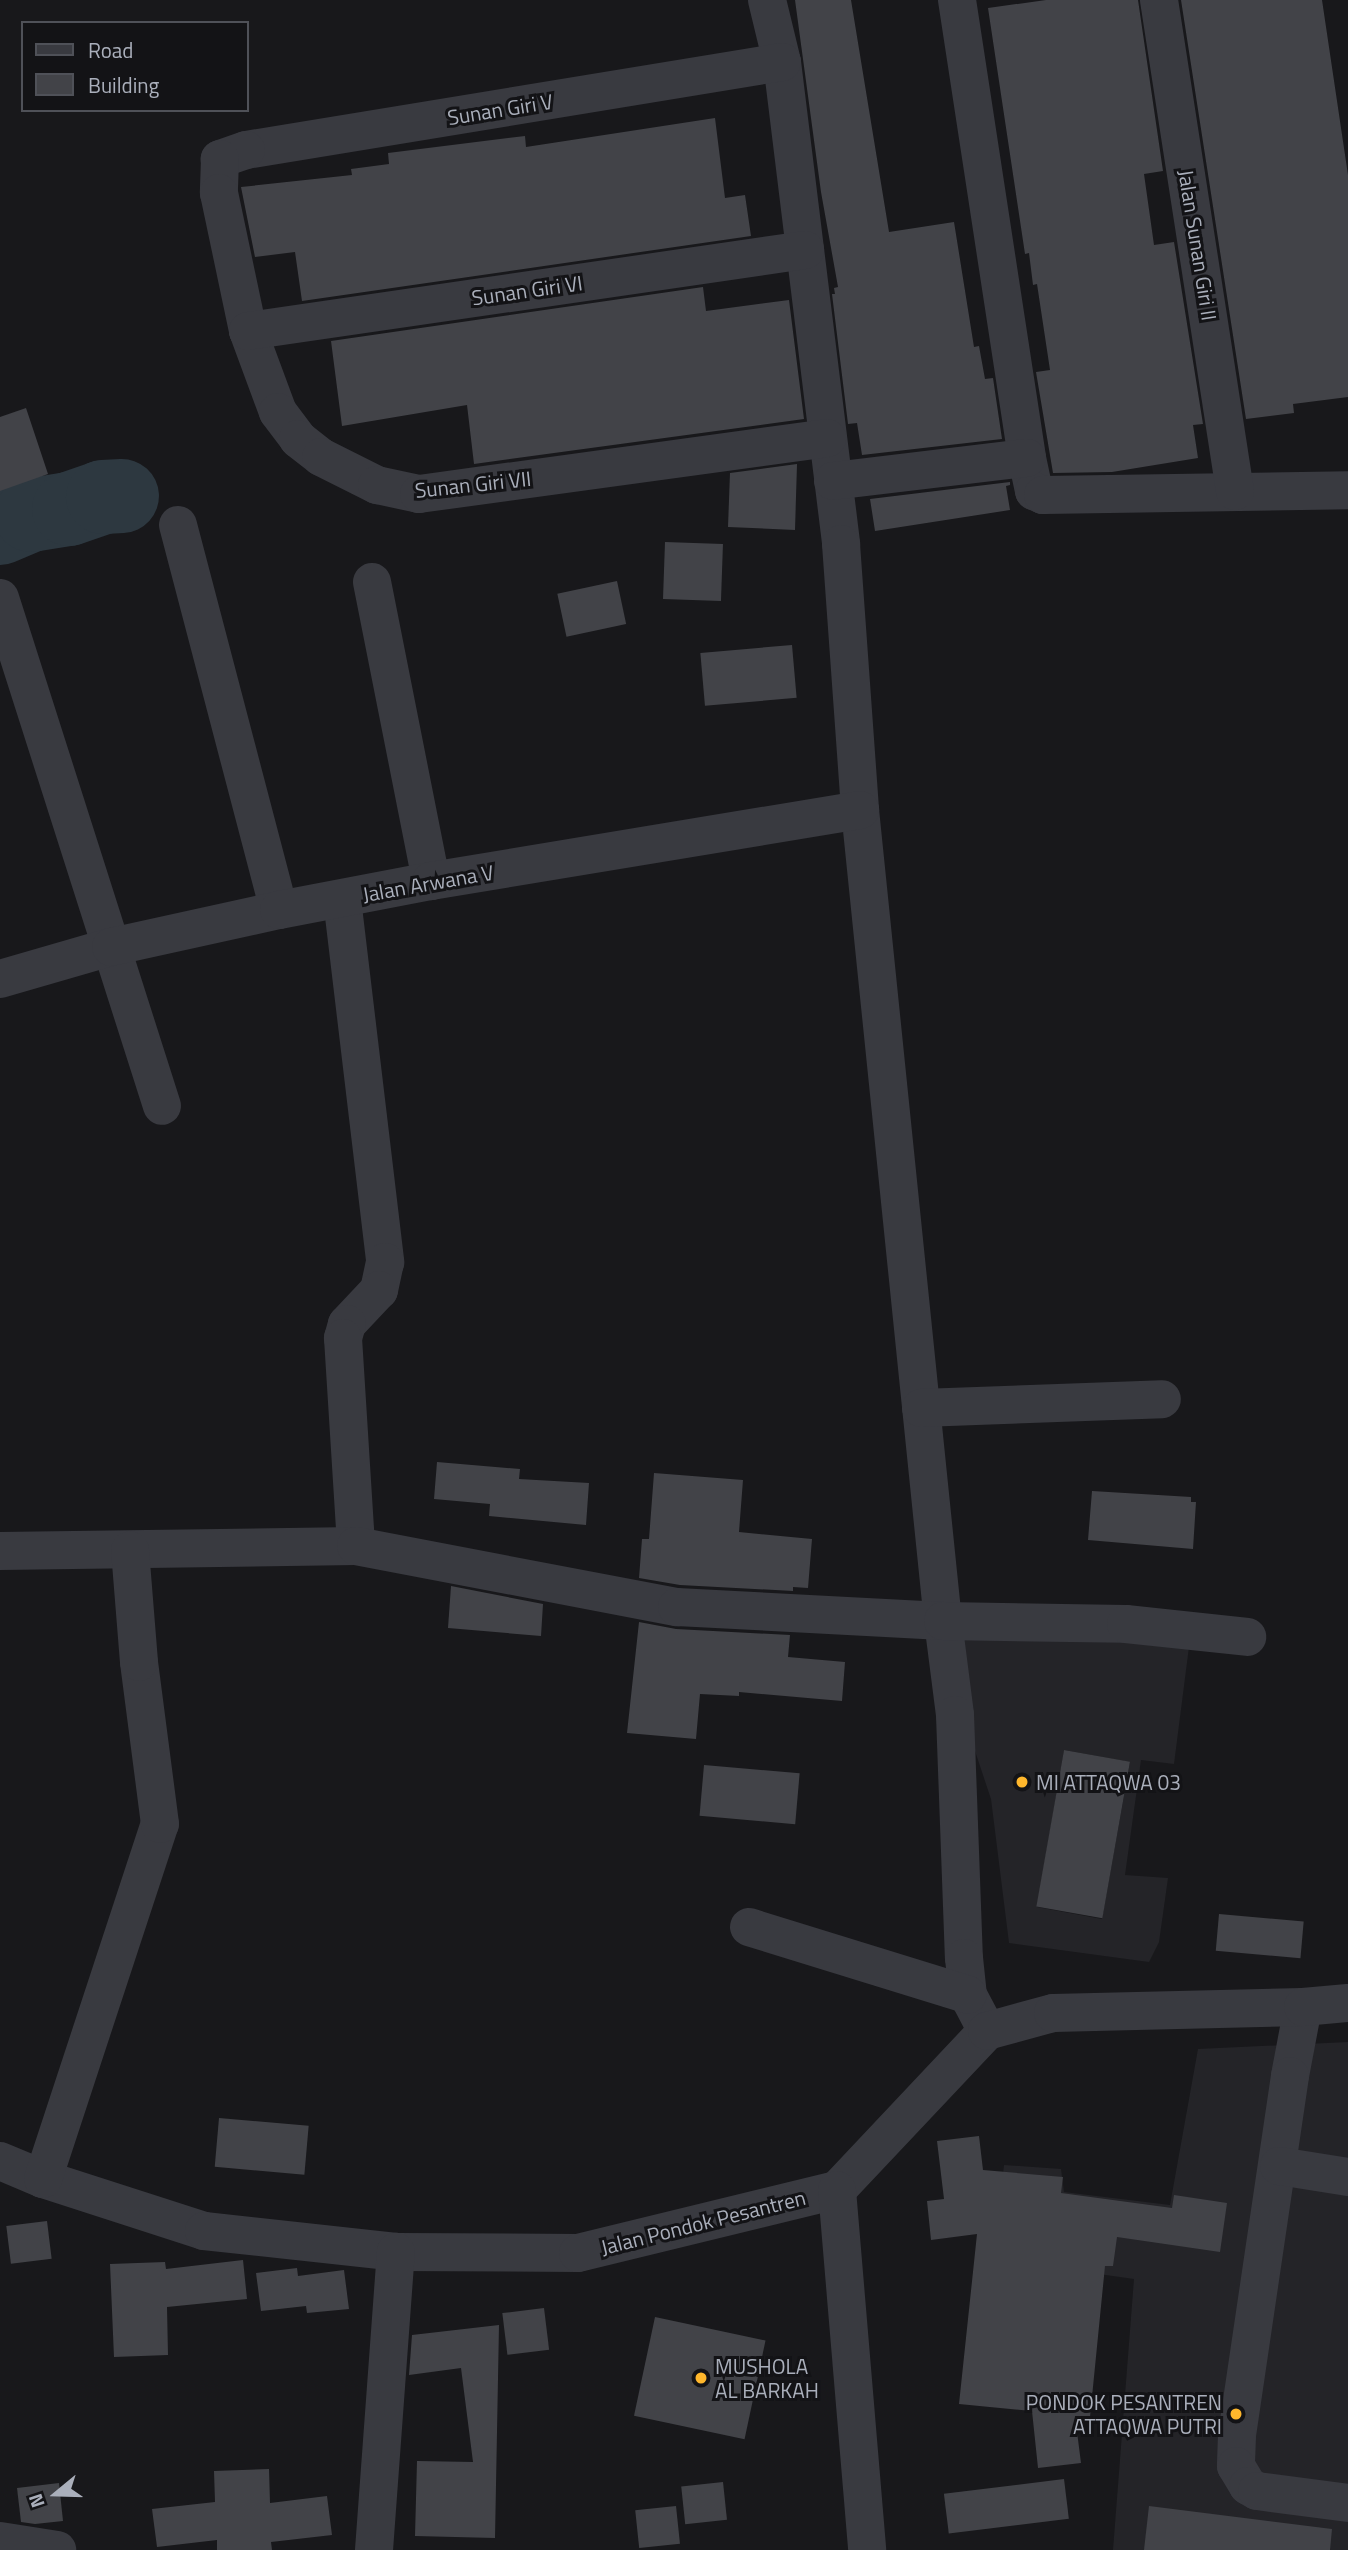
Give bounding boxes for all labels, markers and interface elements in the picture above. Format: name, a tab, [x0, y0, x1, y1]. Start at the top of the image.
legend	[21, 21, 248, 112]
text: Road	[88, 34, 133, 66]
text: Building	[88, 69, 159, 101]
street label: Sunan Giri V	[445, 88, 555, 130]
street label: Jalan Sunan Giri II	[1174, 168, 1222, 322]
street label: Sunan Giri VI	[470, 270, 584, 310]
street label: Sunan Giri VII	[414, 465, 532, 503]
street label: Jalan Arwana V	[360, 859, 496, 907]
place label: MI ATTAQWA 03	[1036, 1769, 1181, 1795]
marker: MI ATTAQWA 03	[1014, 1774, 1030, 1790]
street label: Jalan Pondok Pesantren	[598, 2184, 808, 2260]
place label: MUSHOLA AL BARKAH	[715, 2353, 819, 2403]
marker: MUSHOLA AL BARKAH	[693, 2370, 709, 2386]
place label: PONDOK PESANTREN ATTAQWA PUTRI	[1026, 2389, 1222, 2439]
marker: PONDOK PESANTREN ATTAQWA PUTRI	[1228, 2406, 1244, 2422]
north arrow	[21, 2459, 91, 2529]
text: N	[20, 2490, 52, 2512]

